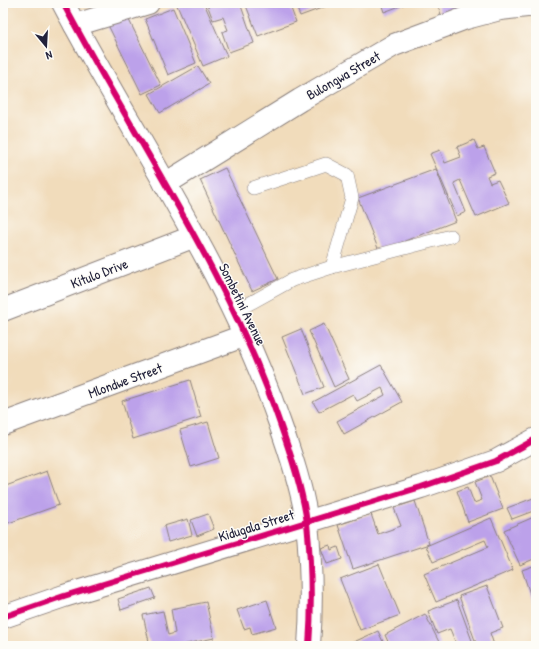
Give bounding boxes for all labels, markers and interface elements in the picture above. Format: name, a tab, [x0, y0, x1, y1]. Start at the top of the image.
north arrow	[26, 26, 66, 66]
street label: Bulongwa Street	[303, 46, 384, 105]
text: N	[44, 48, 54, 63]
street label: Kitulo Drive	[68, 253, 131, 293]
street label: Sombetini Avenue	[215, 260, 271, 349]
street label: Mlondwe Street	[85, 358, 165, 402]
street label: Kidugala Street	[216, 504, 297, 546]

